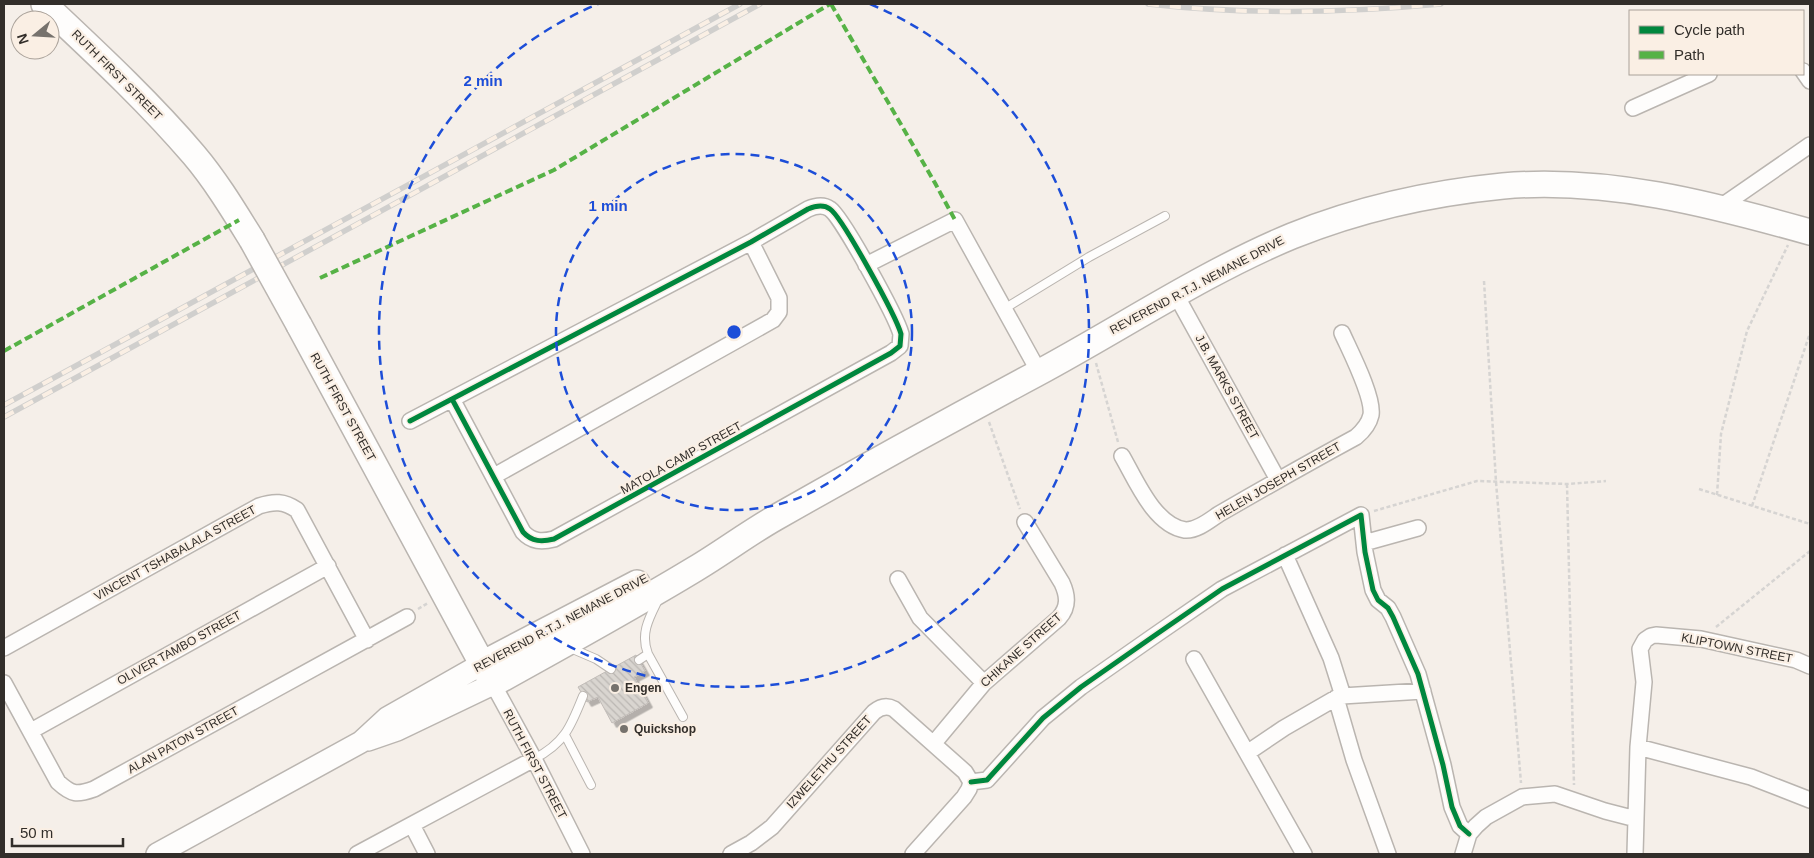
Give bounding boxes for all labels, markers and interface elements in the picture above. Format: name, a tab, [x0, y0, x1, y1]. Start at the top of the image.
north arrow	[10, 10, 60, 60]
legend	[1629, 10, 1804, 75]
text: Cycle path	[1674, 21, 1745, 38]
street label: RUTH FIRST STREET	[69, 27, 165, 123]
text: N	[13, 32, 32, 46]
text: Path	[1674, 46, 1705, 63]
text: 2 min	[463, 72, 503, 89]
text: 1 min	[588, 197, 628, 214]
street label: REVEREND R.T.J. NEMANE DRIVE	[1107, 233, 1287, 337]
centre of rings	[725, 323, 743, 341]
street label: J.B. MARKS STREET	[1192, 332, 1262, 442]
street label: RUTH FIRST STREET	[307, 350, 379, 464]
street label: MATOLA CAMP STREET	[618, 419, 744, 497]
street label: HELEN JOSEPH STREET	[1213, 439, 1344, 523]
street label: VINCENT TSHABALALA STREET	[92, 502, 259, 603]
street label: REVEREND R.T.J. NEMANE DRIVE	[471, 571, 651, 675]
street label: OLIVER TAMBO STREET	[115, 608, 244, 688]
street label: CHIKANE STREET	[978, 610, 1065, 690]
street label: KLIPTOWN STREET	[1680, 630, 1795, 666]
place label: Engen	[625, 681, 662, 695]
marker: Engen	[609, 682, 621, 694]
street label: ALAN PATON STREET	[125, 703, 242, 776]
street label: RUTH FIRST STREET	[500, 707, 570, 822]
street label: IZWELETHU STREET	[784, 712, 875, 811]
place label: Quickshop	[634, 722, 696, 736]
marker: Quickshop	[618, 723, 630, 735]
scale bar	[12, 816, 124, 848]
text: 50 m	[20, 824, 53, 841]

